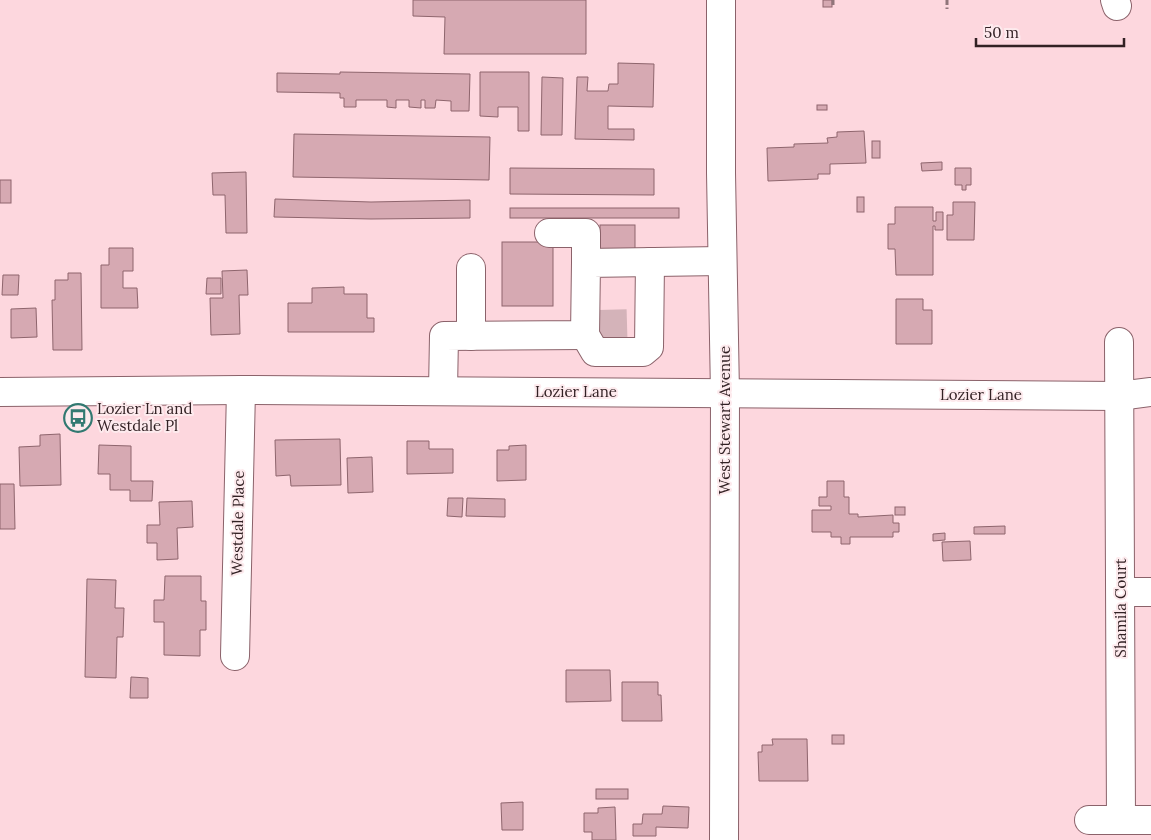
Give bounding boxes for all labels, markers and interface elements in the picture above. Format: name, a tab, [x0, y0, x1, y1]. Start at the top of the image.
scale bar	[976, 15, 1124, 47]
text: 50 m	[984, 23, 1019, 42]
street label: West Stewart Avenue	[715, 346, 734, 494]
street label: Lozier Lane	[535, 382, 617, 401]
street label: Lozier Lane	[940, 385, 1022, 404]
place label: Lozier Ln and Westdale Pl	[97, 399, 192, 435]
bus stop icon: Lozier Ln and Westdale Pl	[63, 403, 93, 433]
street label: Westdale Place	[227, 470, 248, 576]
street label: Shamila Court	[1111, 558, 1130, 658]

